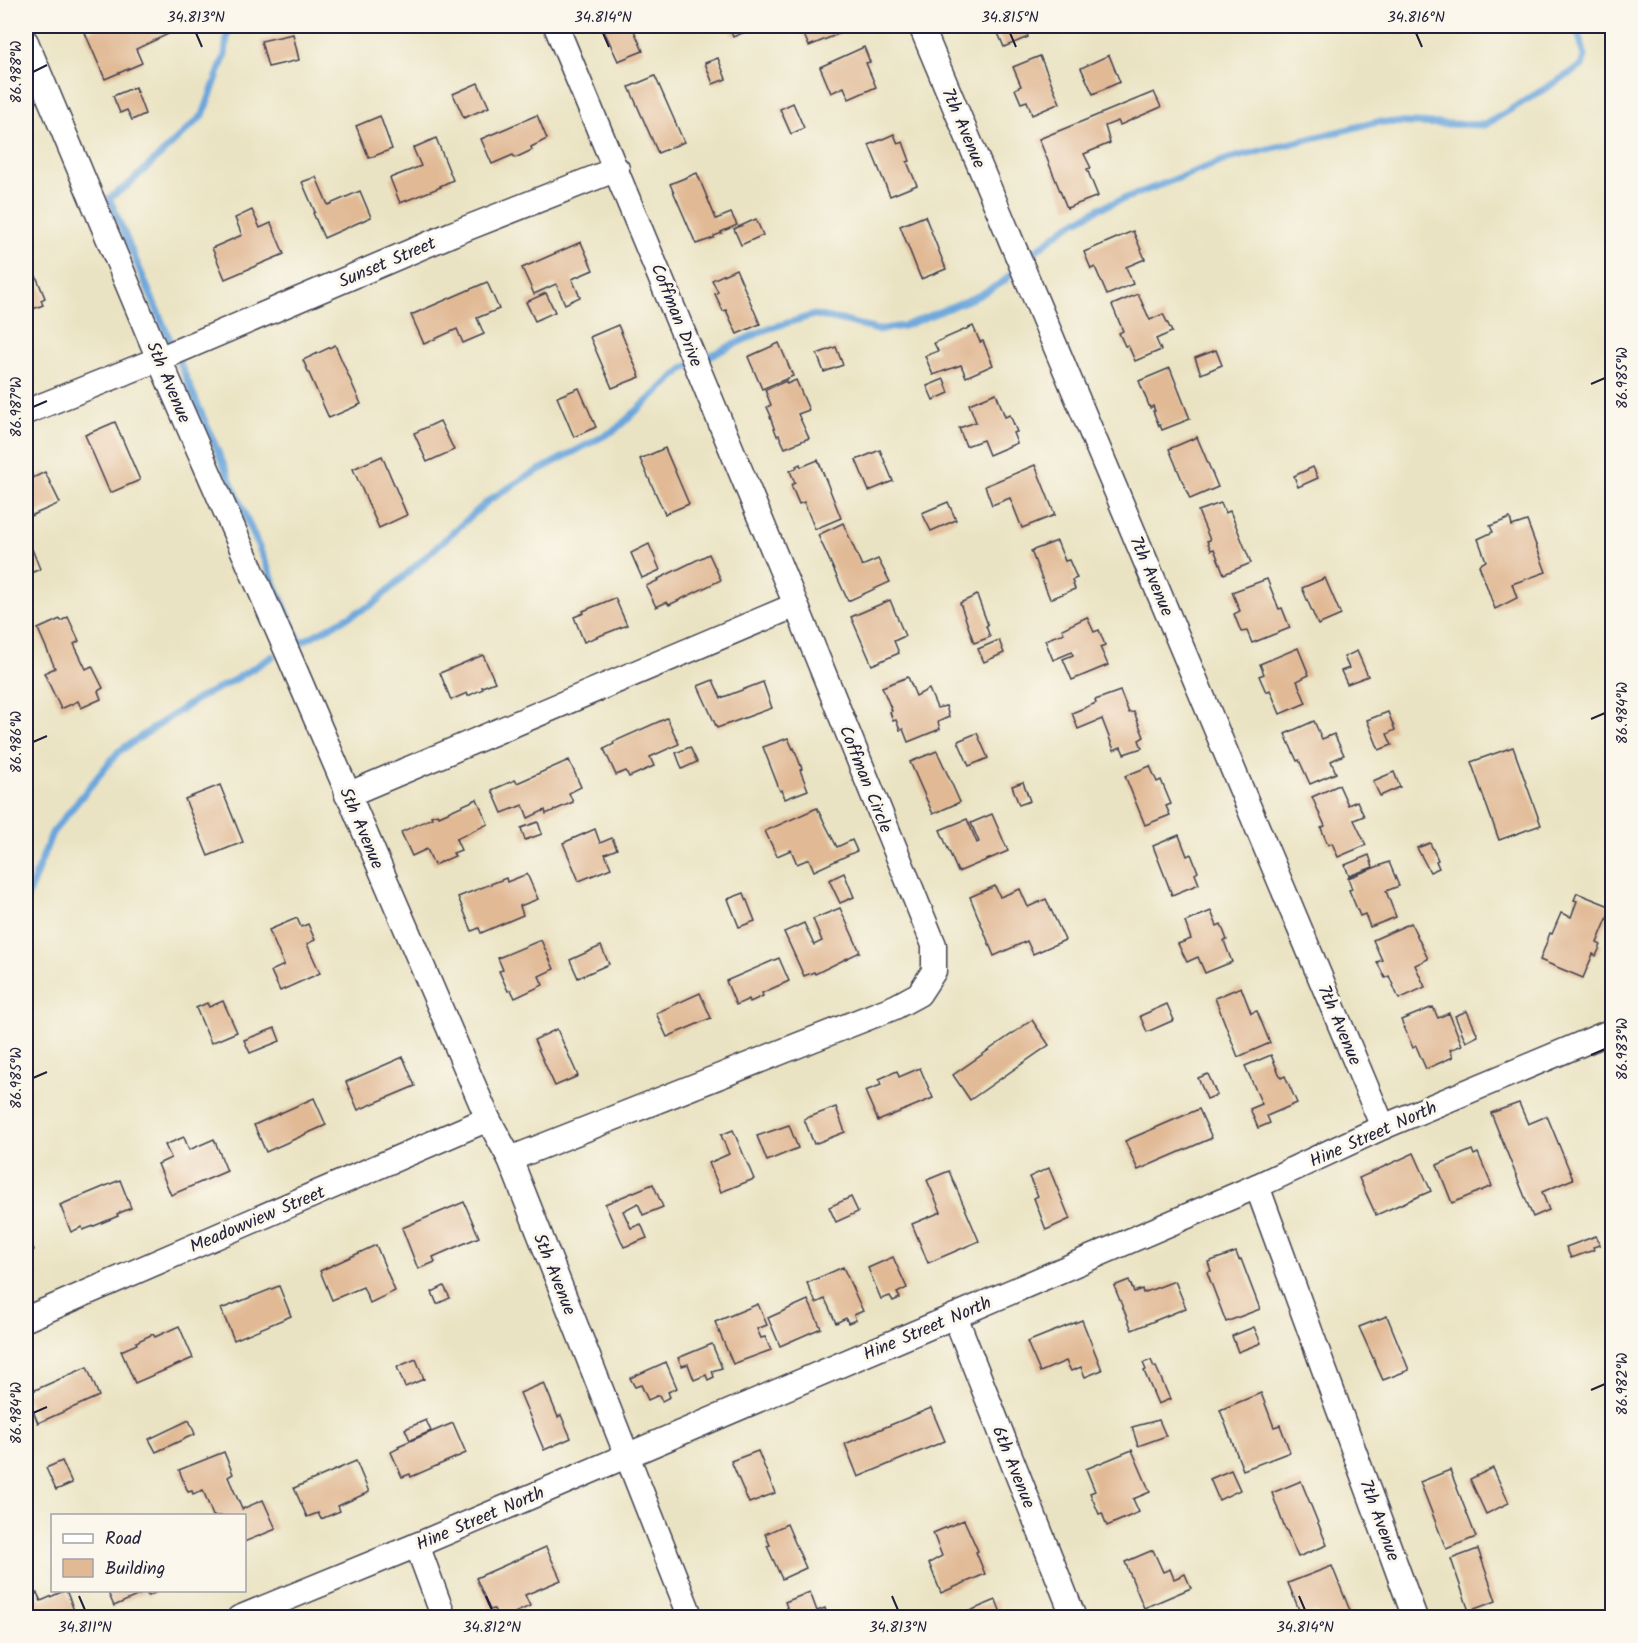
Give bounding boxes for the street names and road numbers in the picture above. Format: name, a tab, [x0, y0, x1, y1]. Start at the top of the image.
street label: 7th Avenue	[933, 84, 993, 173]
street label: Sunset Street	[334, 229, 442, 297]
street label: Coffman Drive	[642, 259, 710, 372]
street label: 5th Avenue	[137, 337, 198, 428]
street label: 7th Avenue	[1121, 532, 1181, 621]
street label: Coffman Circle	[830, 721, 899, 838]
street label: 5th Avenue	[330, 783, 391, 874]
street label: 7th Avenue	[1309, 981, 1369, 1070]
street label: Hine Street North	[1305, 1094, 1442, 1176]
street label: Meadowview Street	[185, 1178, 331, 1262]
street label: 5th Avenue	[524, 1229, 583, 1320]
street label: Hine Street North	[859, 1289, 996, 1370]
street label: 6th Avenue	[983, 1422, 1042, 1513]
street label: 7th Avenue	[1350, 1476, 1407, 1565]
street label: Hine Street North	[412, 1479, 549, 1560]

